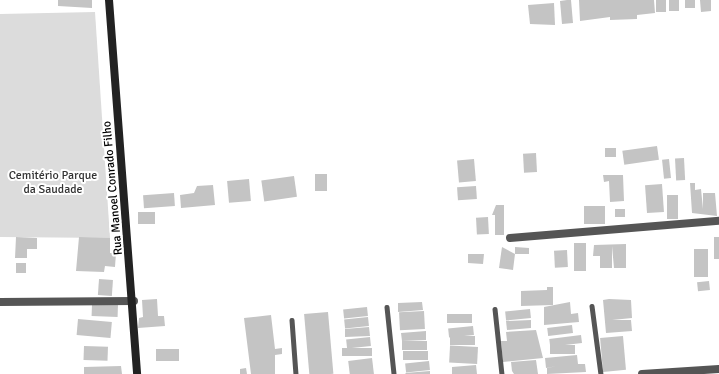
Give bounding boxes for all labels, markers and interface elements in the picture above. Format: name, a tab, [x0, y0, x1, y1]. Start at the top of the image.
street label: Rua Manoel Conrado Filho	[100, 120, 126, 256]
park label: Cemitério Parque da Saudade	[9, 169, 97, 197]

